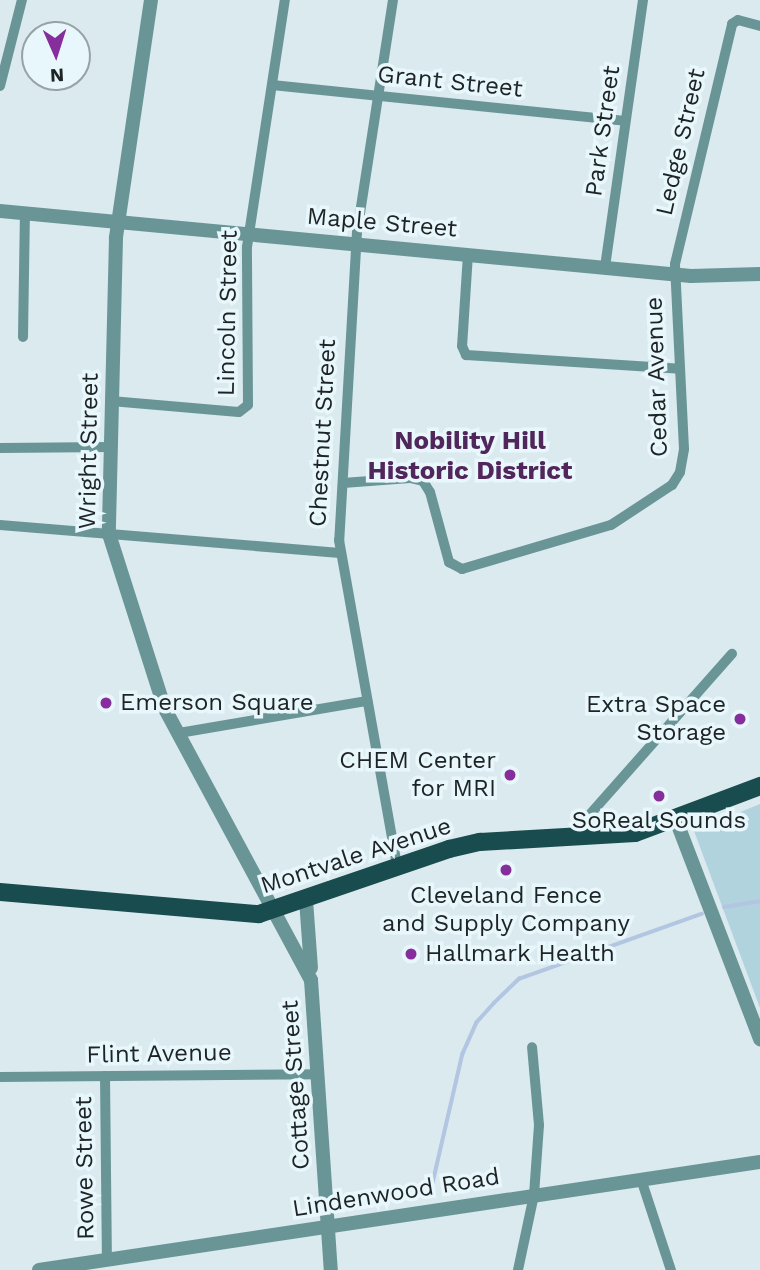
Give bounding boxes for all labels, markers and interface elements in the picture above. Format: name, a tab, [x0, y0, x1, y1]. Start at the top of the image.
north arrow	[21, 21, 91, 91]
street label: Grant Street	[376, 60, 524, 104]
text: N	[49, 64, 65, 87]
street label: Park Street	[580, 64, 626, 198]
street label: Ledge Street	[650, 66, 712, 218]
street label: Maple Street	[306, 202, 458, 244]
street label: Lincoln Street	[212, 230, 244, 396]
street label: Cedar Avenue	[640, 296, 674, 458]
street label: Chestnut Street	[304, 338, 342, 528]
street label: Wright Street	[73, 372, 105, 530]
district label: Nobility Hill Historic District	[368, 425, 572, 486]
place label: Emerson Square	[120, 689, 313, 717]
place label: Extra Space Storage	[585, 691, 726, 747]
marker: Emerson Square	[98, 695, 114, 711]
marker: Extra Space Storage	[732, 711, 748, 727]
place label: CHEM Center for MRI	[339, 747, 496, 803]
marker: CHEM Center for MRI	[502, 767, 518, 783]
marker: SoReal Sounds	[651, 788, 667, 804]
place label: SoReal Sounds	[571, 807, 747, 835]
street label: Montvale Avenue	[257, 811, 455, 901]
marker: Cleveland Fence and Supply Company	[498, 862, 514, 878]
place label: Cleveland Fence and Supply Company	[382, 882, 630, 938]
place label: Hallmark Health	[425, 940, 615, 968]
marker: Hallmark Health	[403, 946, 419, 962]
street label: Cottage Street	[276, 999, 316, 1171]
street label: Flint Avenue	[86, 1038, 232, 1070]
street label: Rowe Street	[69, 1096, 101, 1240]
street label: Lindenwood Road	[290, 1162, 502, 1224]

